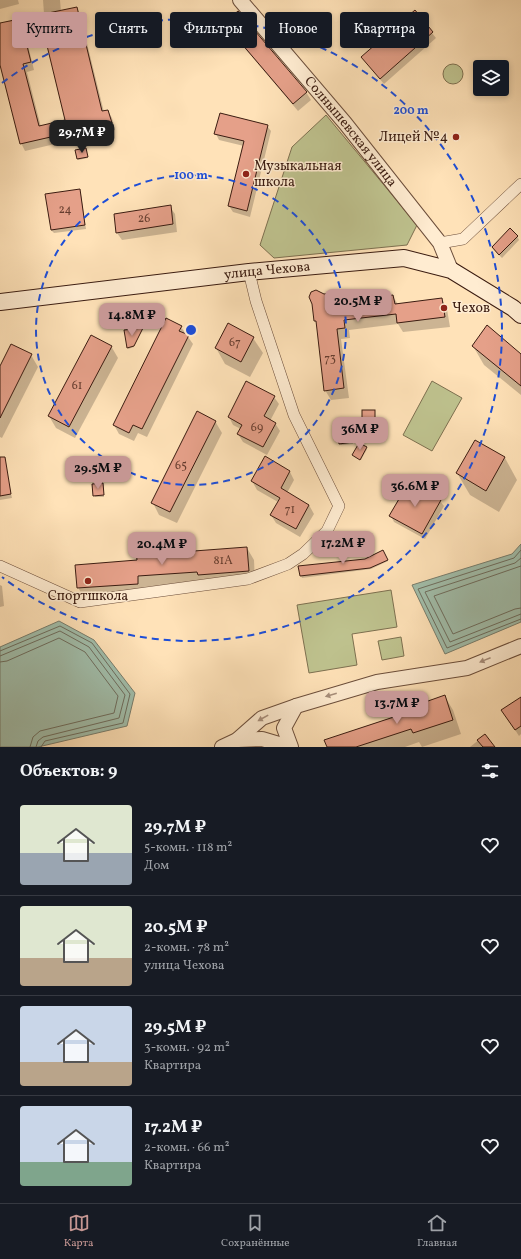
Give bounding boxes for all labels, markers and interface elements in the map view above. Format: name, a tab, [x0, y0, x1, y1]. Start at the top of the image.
chip: Купить	[12, 12, 87, 48]
chip: Снять	[95, 12, 162, 48]
chip: Фильтры	[170, 12, 257, 48]
chip: Новое	[265, 12, 332, 48]
chip: Квартира	[340, 12, 429, 48]
map controls	[473, 60, 509, 96]
button: layers	[473, 60, 509, 96]
street label: Солнышевская улица	[300, 72, 402, 191]
text: 200 m	[393, 103, 429, 119]
pin: 29.7M ₽	[45, 120, 119, 154]
text: 29.7M ₽	[58, 124, 106, 142]
place label: Лицей №4	[379, 128, 448, 147]
marker: Лицей №4	[451, 132, 461, 142]
place label: Музыкальная школа	[254, 157, 342, 192]
text: 100 m	[174, 168, 208, 184]
marker: Музыкальная школа	[241, 169, 251, 179]
house number: 24	[58, 202, 72, 218]
house number: 26	[138, 211, 150, 227]
street label: улица Чехова	[223, 257, 311, 284]
pin: 20.5M ₽	[321, 289, 395, 323]
text: 20.5M ₽	[334, 293, 382, 311]
place label: Чехов	[452, 299, 490, 318]
pin: 14.8M ₽	[95, 303, 169, 337]
marker: Чехов	[439, 303, 449, 313]
text: 14.8M ₽	[108, 307, 156, 325]
centre of rings	[184, 323, 198, 337]
house number: 67	[229, 335, 241, 351]
house number: 73	[324, 351, 336, 367]
house number: 61	[72, 378, 82, 394]
pin: 36M ₽	[332, 417, 388, 451]
house number: 69	[251, 420, 263, 436]
text: 36M ₽	[341, 421, 379, 439]
pin: 29.5M ₽	[61, 456, 135, 490]
house number: 65	[175, 458, 187, 474]
text: 29.5M ₽	[74, 460, 122, 478]
pin: 36.6M ₽	[378, 474, 452, 508]
text: 36.6M ₽	[391, 478, 439, 496]
house number: 71	[285, 502, 295, 518]
pin: 17.2M ₽	[306, 531, 380, 565]
pin: 20.4M ₽	[125, 532, 199, 566]
text: 17.2M ₽	[321, 535, 365, 553]
text: 20.4M ₽	[137, 536, 187, 554]
house number: 81А	[213, 553, 233, 569]
marker: Спортшкола	[83, 576, 93, 586]
place label: Спортшкола	[48, 587, 128, 606]
one-way arrow	[478, 658, 490, 664]
pin: 13.7M ₽	[360, 691, 434, 725]
one-way arrow	[325, 692, 337, 698]
text: 13.7M ₽	[374, 695, 420, 713]
one-way arrow	[257, 715, 269, 721]
text: Объектов: 9	[20, 760, 117, 783]
icon: filters	[479, 760, 501, 782]
text: 29.7M ₽	[144, 816, 206, 839]
icon: home	[52, 821, 100, 869]
icon: heart	[479, 834, 501, 856]
text: 5-комн. · 118 m²	[144, 839, 232, 857]
text: Дом	[144, 857, 169, 875]
text: 20.5M ₽	[144, 916, 208, 939]
icon: home	[52, 922, 100, 970]
icon: heart	[479, 935, 501, 957]
text: 2-комн. · 78 m²	[144, 939, 229, 957]
text: улица Чехова	[144, 957, 225, 975]
text: 29.5M ₽	[144, 1016, 206, 1039]
icon: home	[52, 1022, 100, 1070]
icon: heart	[479, 1035, 501, 1057]
text: 3-комн. · 92 m²	[144, 1039, 230, 1057]
text: Квартира	[144, 1057, 201, 1075]
text: 17.2M ₽	[144, 1116, 202, 1139]
icon: home	[52, 1122, 100, 1170]
icon: heart	[479, 1135, 501, 1157]
text: 2-комн. · 66 m²	[144, 1139, 230, 1157]
text: Квартира	[144, 1157, 201, 1175]
tab: Карта	[64, 1212, 94, 1251]
tab: Сохранённые	[221, 1212, 290, 1251]
tab: Главная	[417, 1212, 457, 1251]

